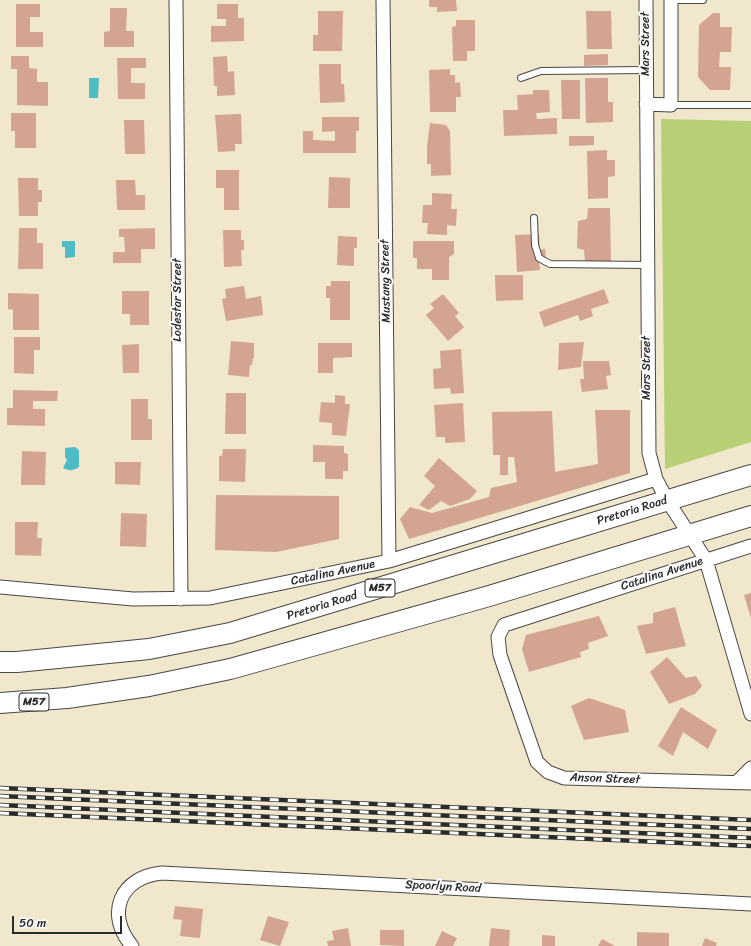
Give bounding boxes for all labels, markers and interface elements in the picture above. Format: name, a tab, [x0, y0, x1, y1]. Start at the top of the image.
street label: Mars Street	[639, 12, 653, 76]
street label: Mustang Street	[378, 239, 394, 323]
street label: Lodestar Street	[171, 258, 185, 342]
street label: Mars Street	[640, 336, 654, 400]
street label: Pretoria Road	[595, 493, 669, 529]
street label: Catalina Avenue	[619, 554, 705, 594]
street label: Catalina Avenue	[290, 557, 376, 589]
road number: M57	[365, 579, 395, 597]
street label: Pretoria Road	[285, 588, 359, 624]
road number: M57	[19, 693, 49, 711]
street label: Anson Street	[570, 771, 640, 787]
street label: Spoorlyn Road	[405, 878, 481, 896]
scale bar	[14, 908, 124, 934]
text: 50 m	[19, 912, 46, 934]

